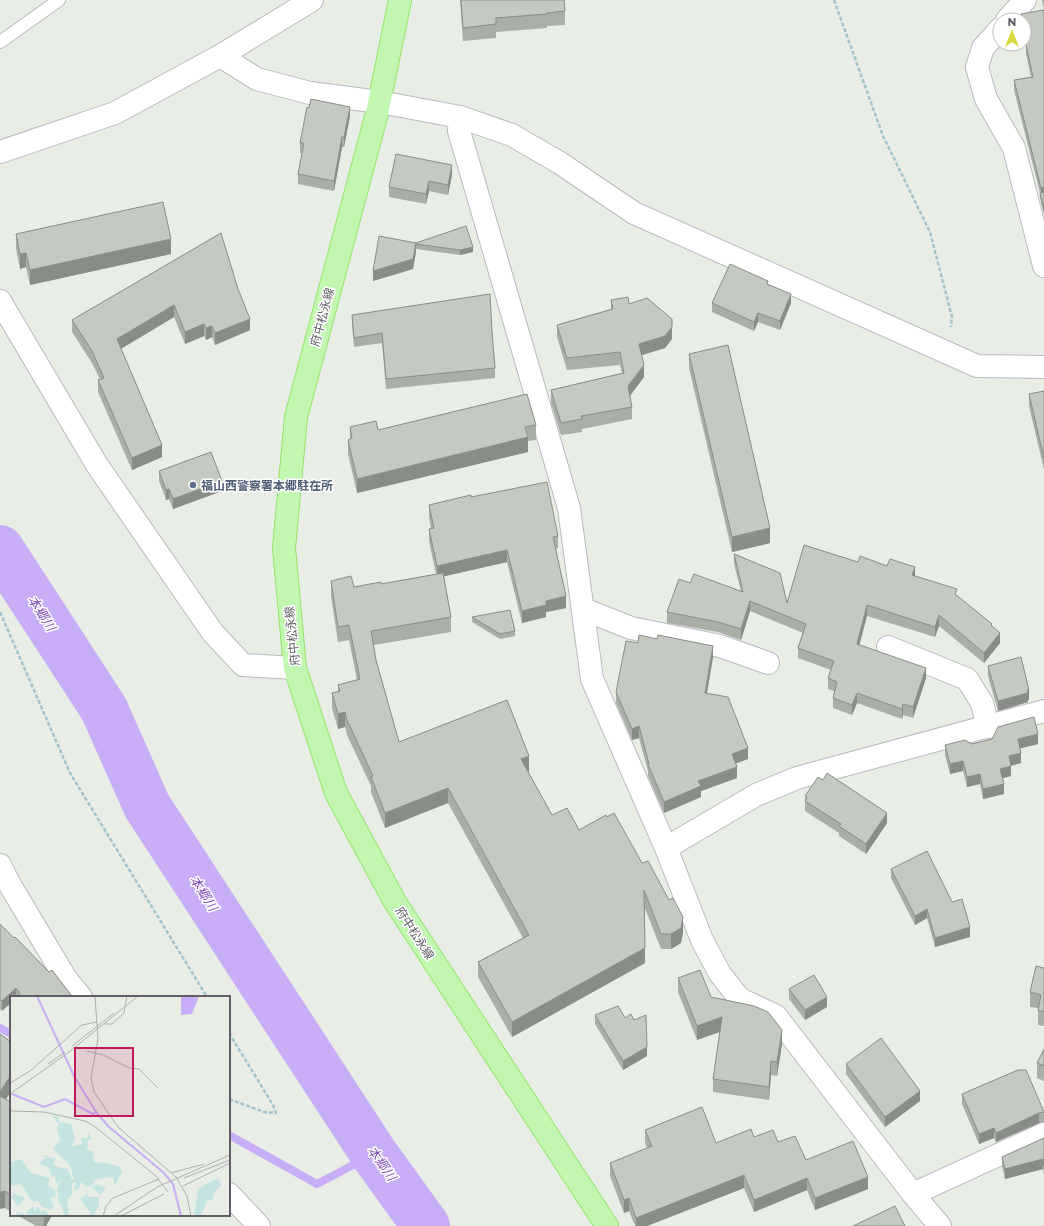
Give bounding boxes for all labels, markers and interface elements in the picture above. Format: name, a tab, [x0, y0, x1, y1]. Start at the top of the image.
north arrow	[992, 12, 1032, 52]
text: N	[1008, 15, 1016, 29]
street label: 府中松永線	[307, 286, 337, 348]
place label: 福山西警察署本郷駐在所	[201, 478, 333, 493]
marker: 福山西警察署本郷駐在所	[188, 480, 198, 490]
water label: 本郷川	[25, 592, 60, 635]
street label: 府中松永線	[281, 605, 303, 667]
water label: 本郷川	[187, 872, 222, 915]
street label: 府中松永線	[392, 904, 438, 962]
inset map	[10, 996, 230, 1216]
water label: 本郷川	[364, 1142, 401, 1185]

